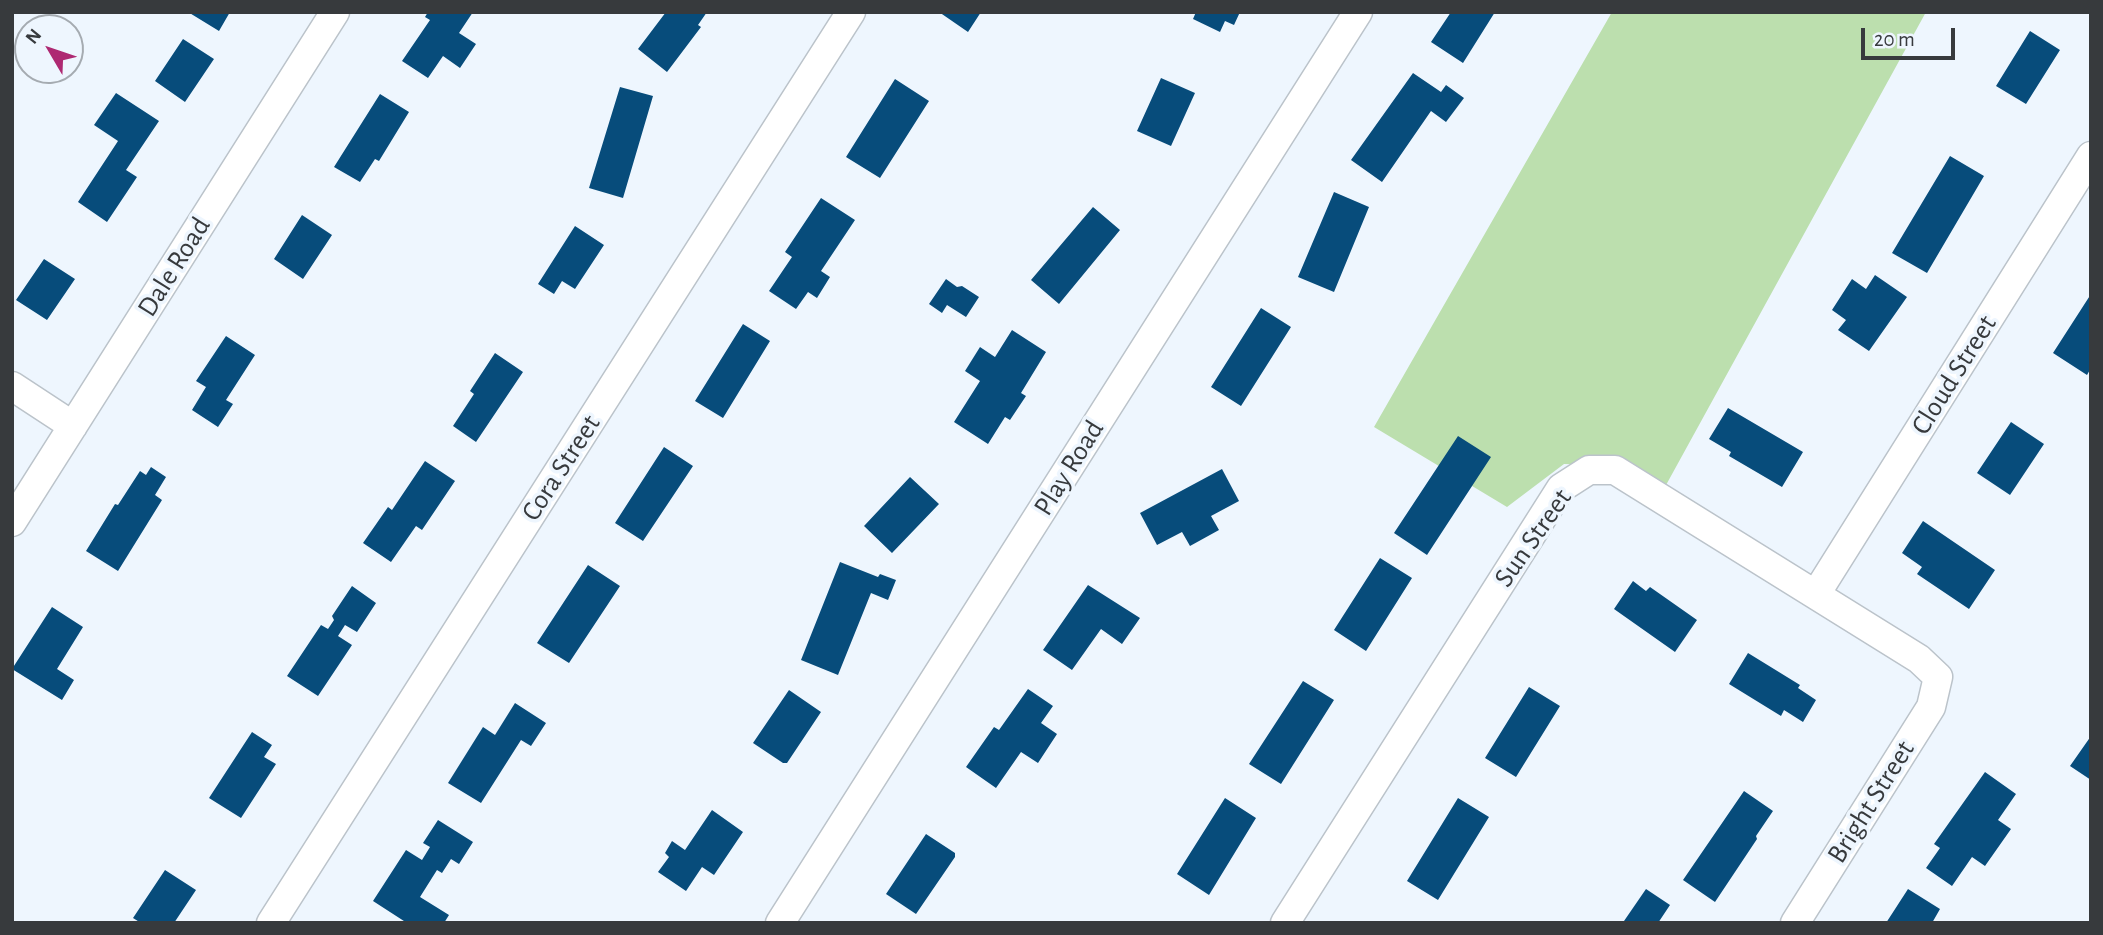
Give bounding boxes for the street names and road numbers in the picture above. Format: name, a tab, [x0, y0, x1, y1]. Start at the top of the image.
street label: Dale Road	[130, 211, 218, 323]
street label: Cloud Street	[1904, 309, 2004, 441]
street label: Cora Street	[514, 409, 608, 527]
street label: Play Road	[1027, 414, 1111, 522]
street label: Sun Street	[1487, 482, 1579, 594]
street label: Bright Street	[1820, 734, 1922, 870]

